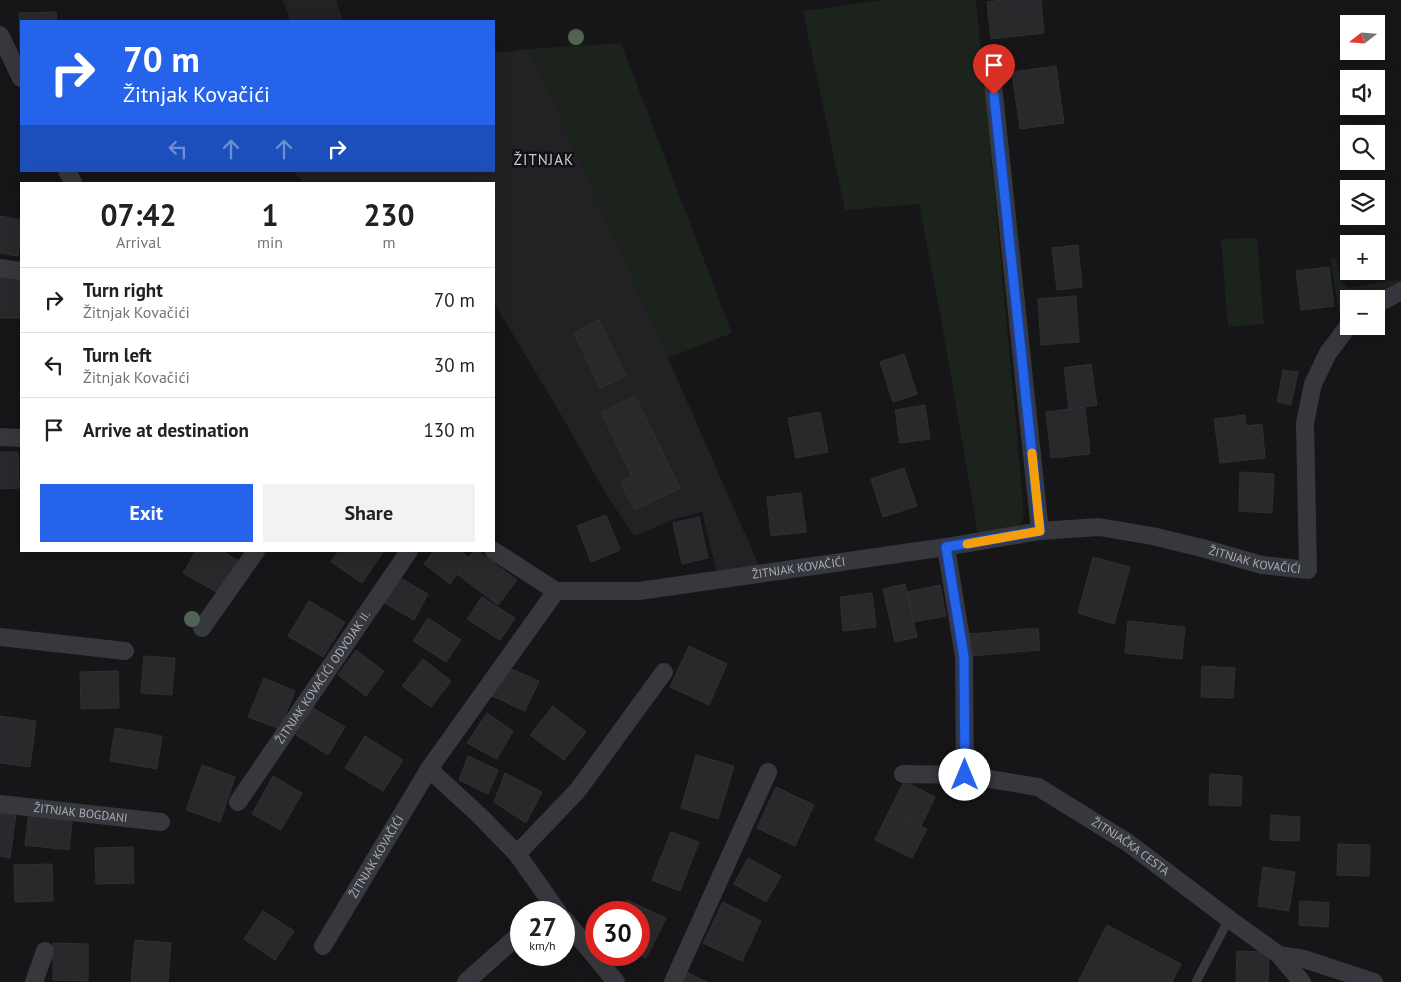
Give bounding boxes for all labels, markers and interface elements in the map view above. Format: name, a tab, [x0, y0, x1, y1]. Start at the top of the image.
north arrow	[1340, 15, 1385, 60]
map controls	[1340, 15, 1385, 335]
text: 70 m	[123, 36, 200, 82]
icon: right	[40, 40, 105, 105]
pin	[973, 44, 1015, 95]
icon: arrive	[980, 51, 1008, 79]
button: sound	[1340, 70, 1385, 115]
text: Žitnjak Kovačići	[123, 80, 270, 108]
button: search	[1340, 125, 1385, 170]
icon: left	[164, 135, 192, 163]
icon: ahead	[217, 135, 245, 163]
icon: ahead	[270, 135, 298, 163]
icon: right	[323, 135, 351, 163]
district label: ŽITNJAK	[514, 150, 574, 169]
button: layers	[1340, 180, 1385, 225]
text: 07:42	[100, 195, 177, 234]
text: 1	[262, 195, 279, 234]
text: 230	[363, 195, 415, 234]
text: Arrival	[116, 232, 161, 252]
text: min	[257, 232, 283, 252]
text: m	[383, 232, 396, 252]
button: +	[1340, 235, 1385, 280]
text: Turn right	[83, 278, 163, 302]
icon: right	[40, 286, 68, 314]
text: 70 m	[434, 288, 475, 312]
button: −	[1340, 290, 1385, 335]
text: Žitnjak Kovačići	[83, 302, 190, 322]
text: Turn left	[83, 343, 152, 367]
icon: left	[40, 351, 68, 379]
text: 30 m	[434, 353, 475, 377]
text: Žitnjak Kovačići	[83, 367, 190, 387]
icon: arrive	[40, 416, 68, 444]
text: Arrive at destination	[83, 418, 249, 442]
text: 130 m	[423, 418, 475, 442]
button: Exit	[40, 484, 253, 542]
button: Share	[263, 484, 475, 542]
street label: ŽITNJAK KOVAČIĆI	[1207, 542, 1302, 576]
street label: ŽITNJAK KOVAČIĆI	[751, 554, 846, 582]
street label: ŽITNJAK KOVAČIĆI ODVOJAK II.	[272, 607, 373, 746]
position arrow	[938, 748, 990, 800]
street label: ŽITNJAK BOGDANI	[33, 800, 128, 825]
street label: ŽITNJAK KOVAČIĆI	[345, 812, 407, 901]
street label: ŽITNJAČKA CESTA	[1089, 814, 1173, 878]
speed limit sign: 30	[585, 901, 650, 966]
text: 27	[528, 911, 557, 943]
text: km/h	[529, 938, 556, 953]

